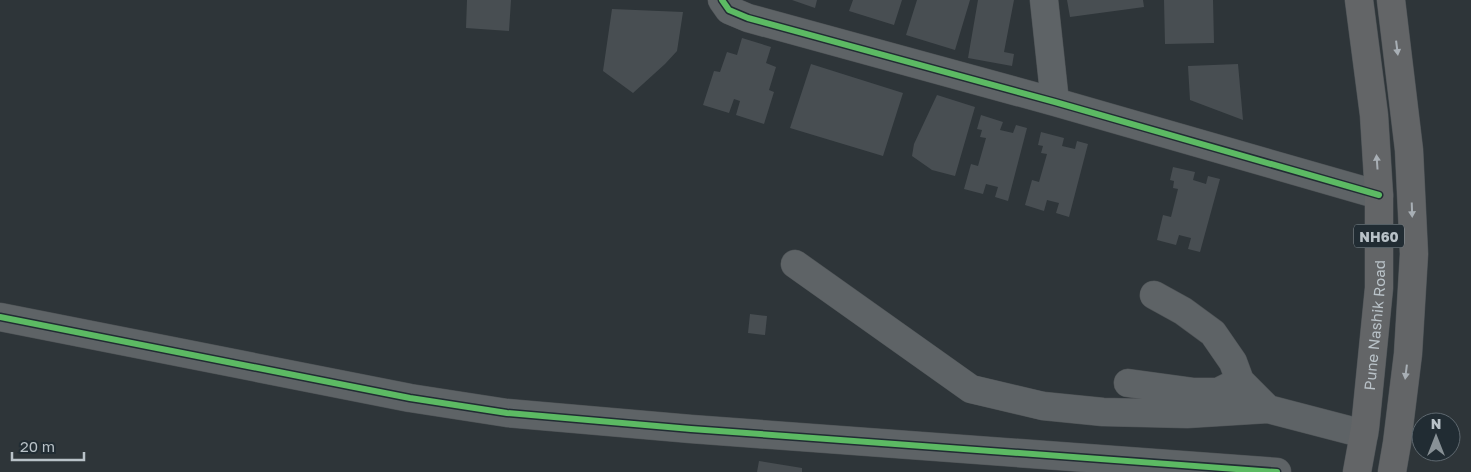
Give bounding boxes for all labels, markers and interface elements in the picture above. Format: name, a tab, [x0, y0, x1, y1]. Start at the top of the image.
one-way arrow	[1393, 41, 1401, 57]
one-way arrow	[1373, 154, 1381, 170]
one-way arrow	[1408, 202, 1416, 218]
road number: NH60	[1354, 225, 1404, 248]
street label: Pune Nashik Road	[1360, 260, 1388, 391]
one-way arrow	[1402, 365, 1410, 381]
north arrow	[1411, 412, 1461, 462]
text: N	[1431, 415, 1441, 432]
scale bar	[12, 430, 85, 462]
text: 20 m	[20, 437, 55, 455]

